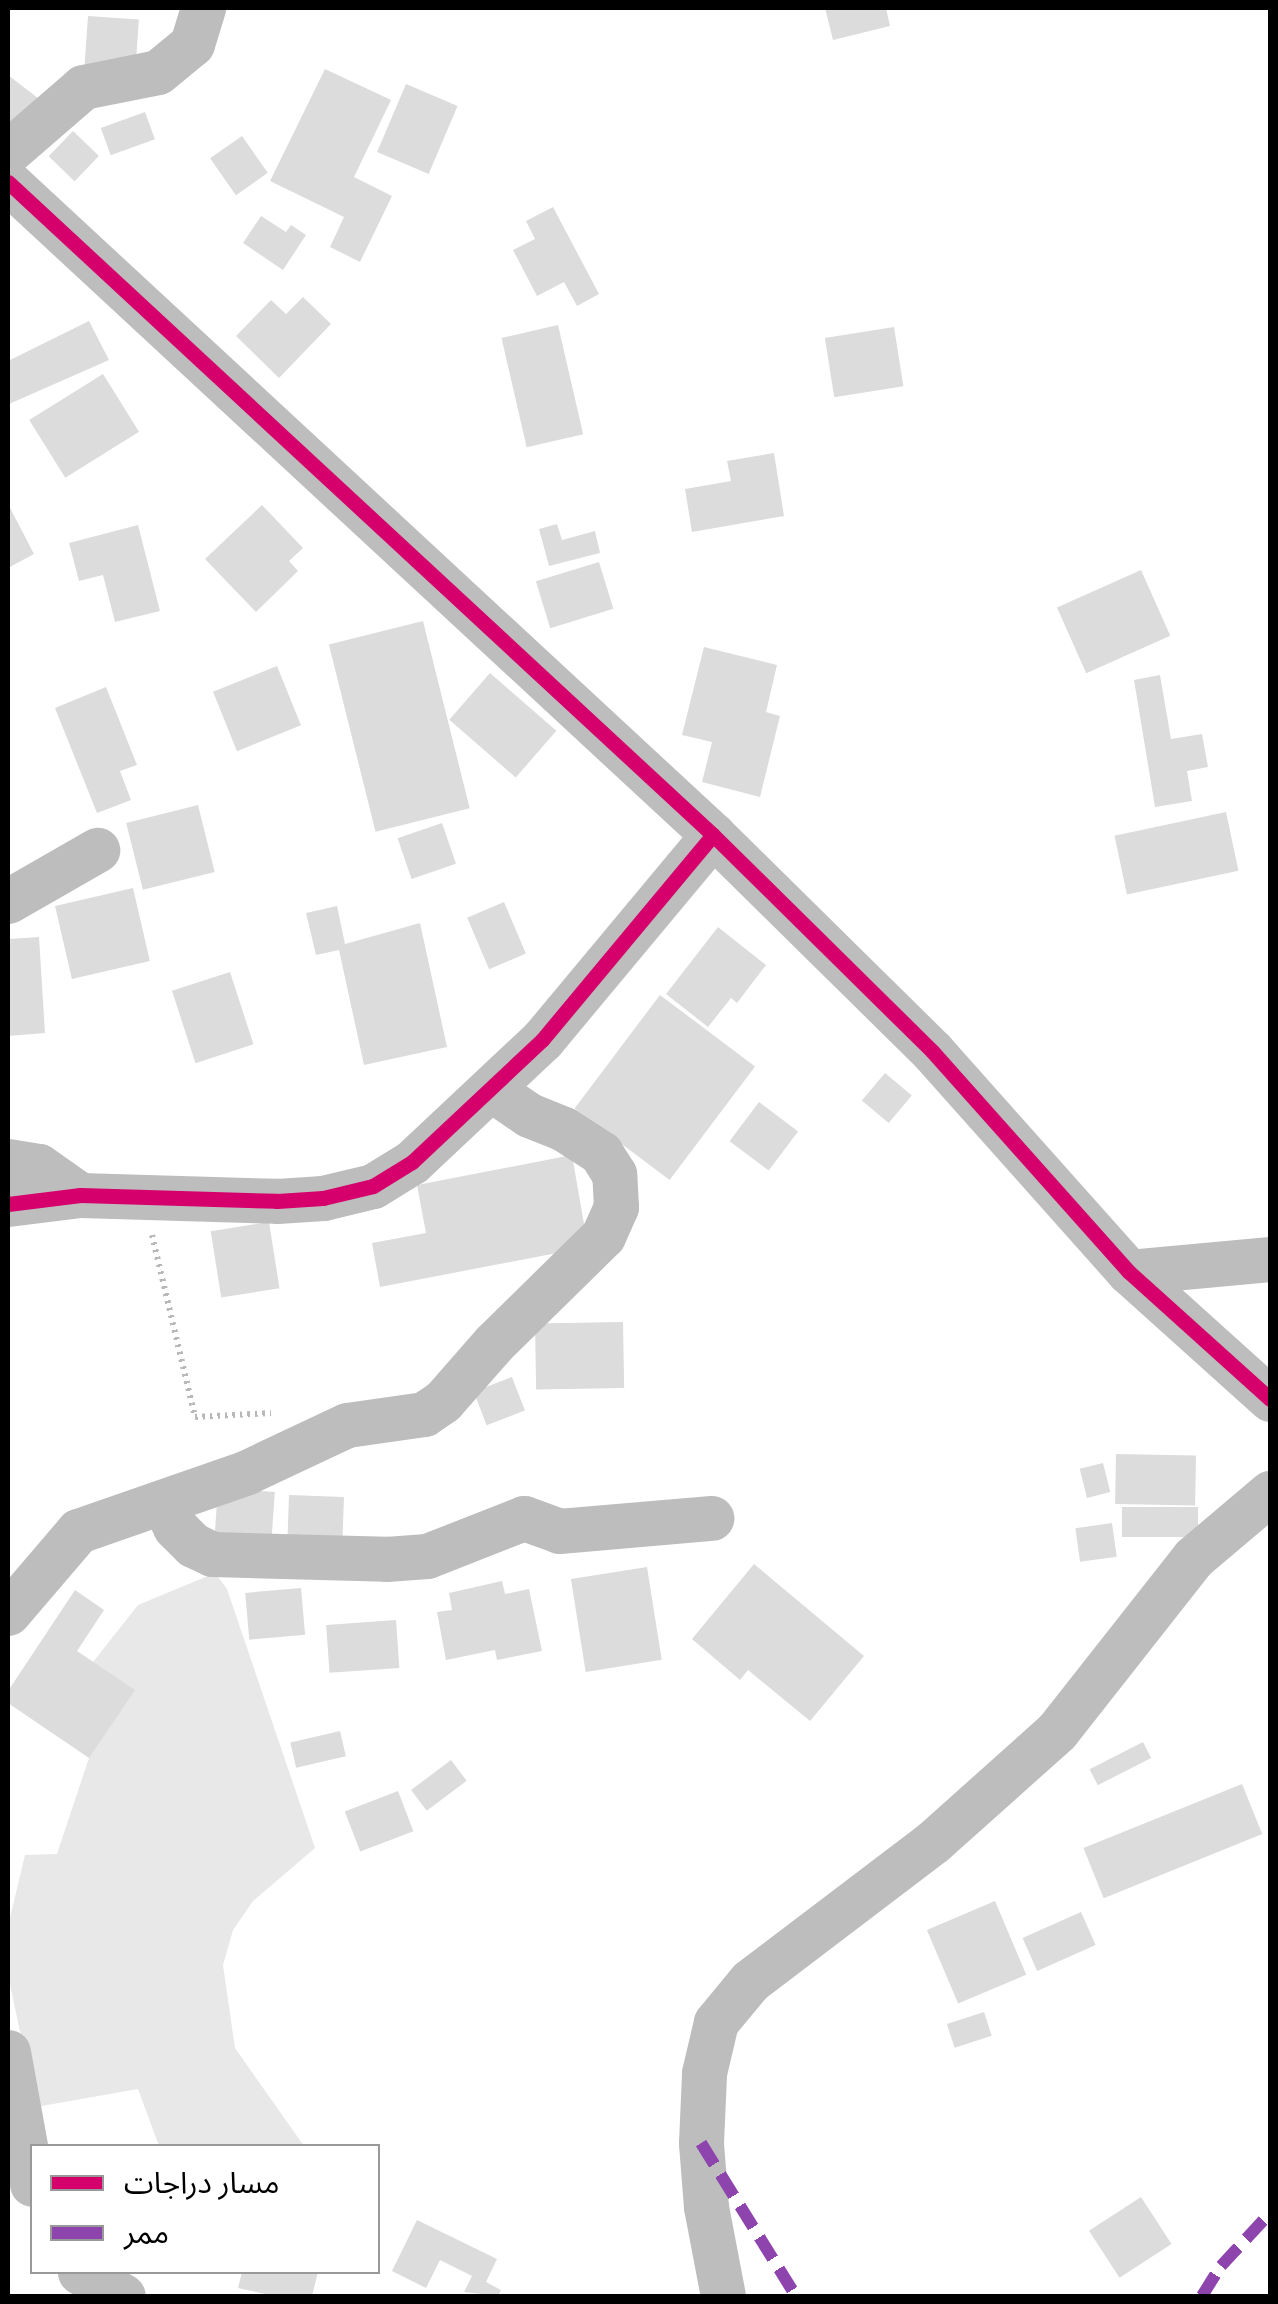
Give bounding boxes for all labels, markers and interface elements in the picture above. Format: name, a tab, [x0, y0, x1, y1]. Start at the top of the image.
legend	[30, 2144, 380, 2274]
text: مسار دراجات	[124, 2163, 280, 2199]
text: ممر	[124, 2213, 169, 2249]

